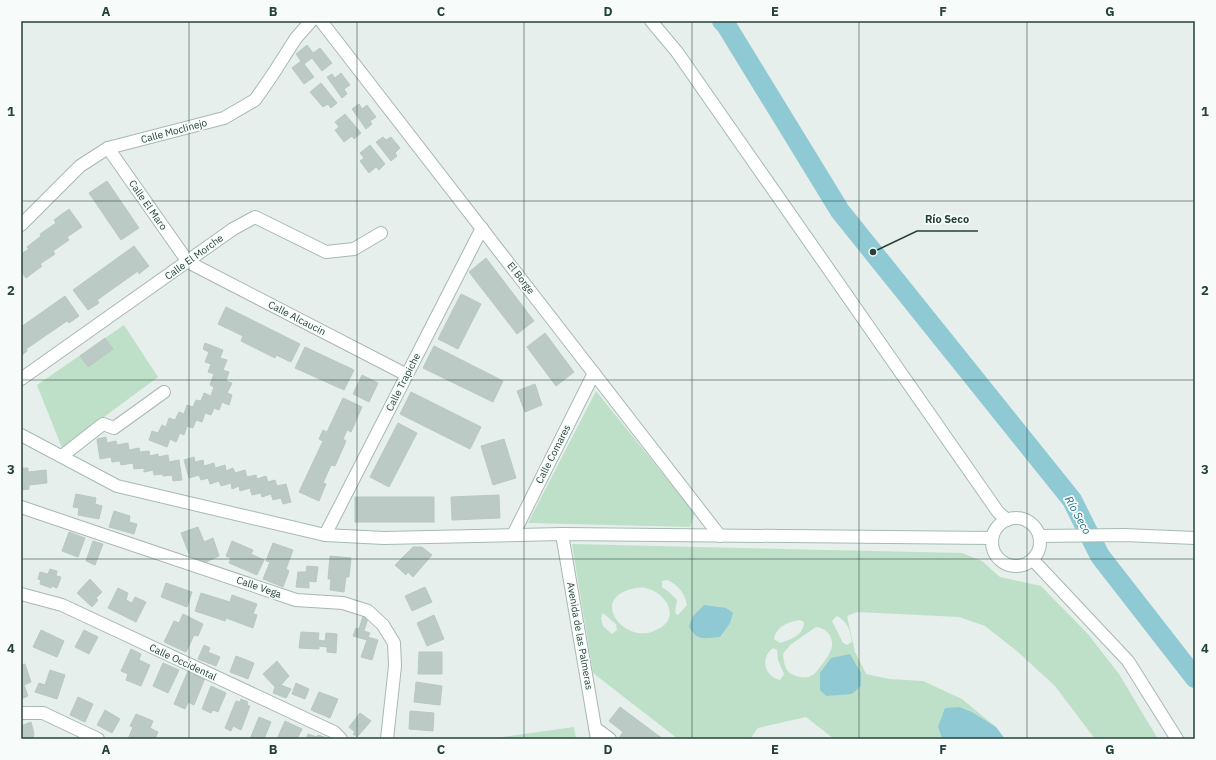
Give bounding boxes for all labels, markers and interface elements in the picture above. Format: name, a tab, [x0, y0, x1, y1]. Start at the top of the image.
text: A	[102, 3, 111, 20]
text: B	[269, 3, 278, 20]
text: C	[437, 3, 446, 20]
text: D	[603, 3, 613, 20]
text: E	[771, 3, 779, 20]
text: F	[939, 3, 947, 20]
text: G	[1105, 3, 1115, 20]
text: 1	[7, 103, 15, 120]
text: 1	[1201, 103, 1209, 120]
street label: Calle Moclinejo	[139, 116, 209, 146]
street label: Calle El Maro	[126, 177, 170, 233]
callout: Río Seco	[917, 208, 978, 231]
text: Río Seco	[925, 212, 969, 226]
street label: Calle El Morche	[162, 231, 226, 283]
street label: El Borge	[504, 259, 538, 297]
text: 2	[7, 282, 15, 299]
text: 2	[1201, 282, 1209, 299]
street label: Calle Alcaucin	[266, 298, 328, 338]
street label: Calle Trapiche	[383, 350, 423, 413]
street label: Calle Comares	[533, 422, 574, 486]
text: 3	[7, 461, 15, 478]
text: 3	[1201, 461, 1209, 478]
water label: Río Seco	[1062, 493, 1094, 537]
street label: Calle Vega	[235, 573, 284, 601]
street label: Avenida de las Palmeras	[564, 581, 596, 691]
text: 4	[7, 640, 15, 657]
text: 4	[1201, 640, 1209, 657]
street label: Calle Occidental	[147, 641, 219, 683]
text: A	[102, 741, 111, 758]
text: B	[269, 741, 278, 758]
text: C	[437, 741, 446, 758]
text: D	[603, 741, 613, 758]
text: E	[771, 741, 779, 758]
text: F	[939, 741, 947, 758]
text: G	[1105, 741, 1115, 758]

